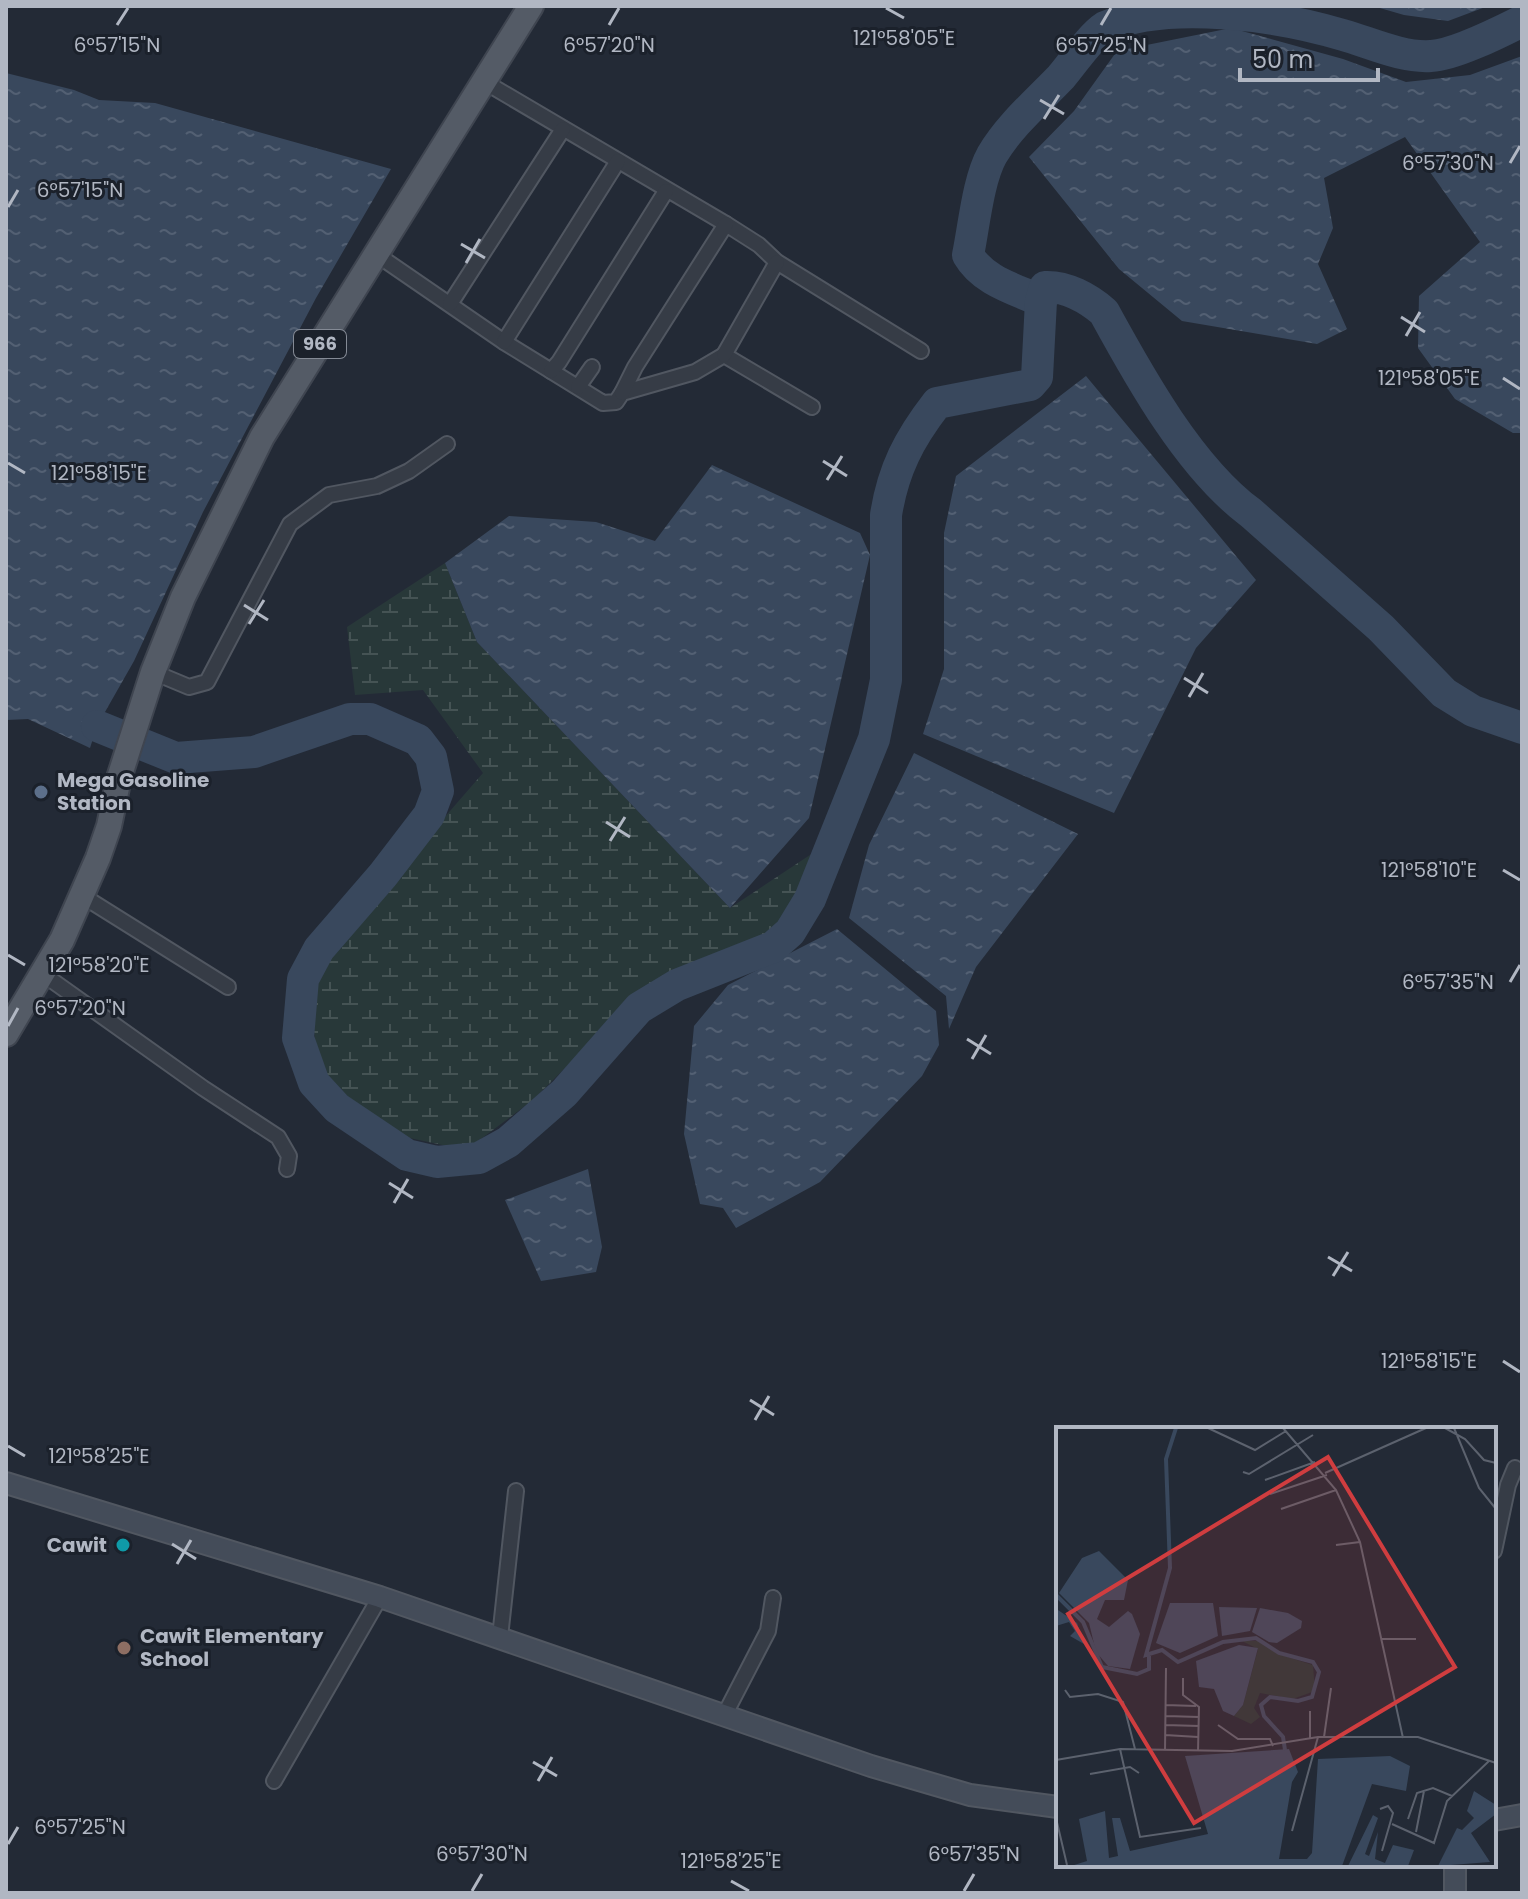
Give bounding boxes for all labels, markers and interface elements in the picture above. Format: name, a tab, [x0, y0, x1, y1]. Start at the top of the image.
text: 121°58'05"E	[853, 24, 955, 52]
text: 6°57'15"N	[74, 31, 160, 59]
text: 6°57'20"N	[563, 31, 655, 59]
text: 6°57'25"N	[1055, 31, 1147, 59]
scale bar	[1240, 32, 1378, 82]
text: 50 m	[1252, 43, 1313, 76]
text: 6°57'30"N	[1402, 149, 1494, 177]
text: 6°57'15"N	[37, 176, 123, 204]
road number: 966	[294, 330, 346, 358]
text: 121°58'05"E	[1378, 364, 1480, 392]
text: 121°58'15"E	[51, 459, 147, 487]
place label: Mega Gasoline Station	[57, 766, 209, 817]
marker: Mega Gasoline Station	[32, 783, 50, 801]
text: 121°58'10"E	[1381, 856, 1477, 884]
text: 121°58'20"E	[48, 951, 150, 979]
text: 6°57'35"N	[1402, 968, 1494, 996]
text: 6°57'20"N	[34, 994, 126, 1022]
text: 121°58'15"E	[1381, 1347, 1477, 1375]
inset map	[1056, 1427, 1496, 1867]
text: 121°58'25"E	[48, 1442, 150, 1470]
place label: Cawit	[47, 1531, 107, 1559]
marker: Cawit	[114, 1536, 132, 1554]
place label: Cawit Elementary School	[140, 1622, 324, 1673]
marker: Cawit Elementary School	[115, 1639, 133, 1657]
text: 6°57'25"N	[34, 1813, 126, 1841]
text: 6°57'30"N	[436, 1840, 528, 1868]
text: 6°57'35"N	[928, 1840, 1020, 1868]
text: 121°58'25"E	[680, 1847, 782, 1875]

